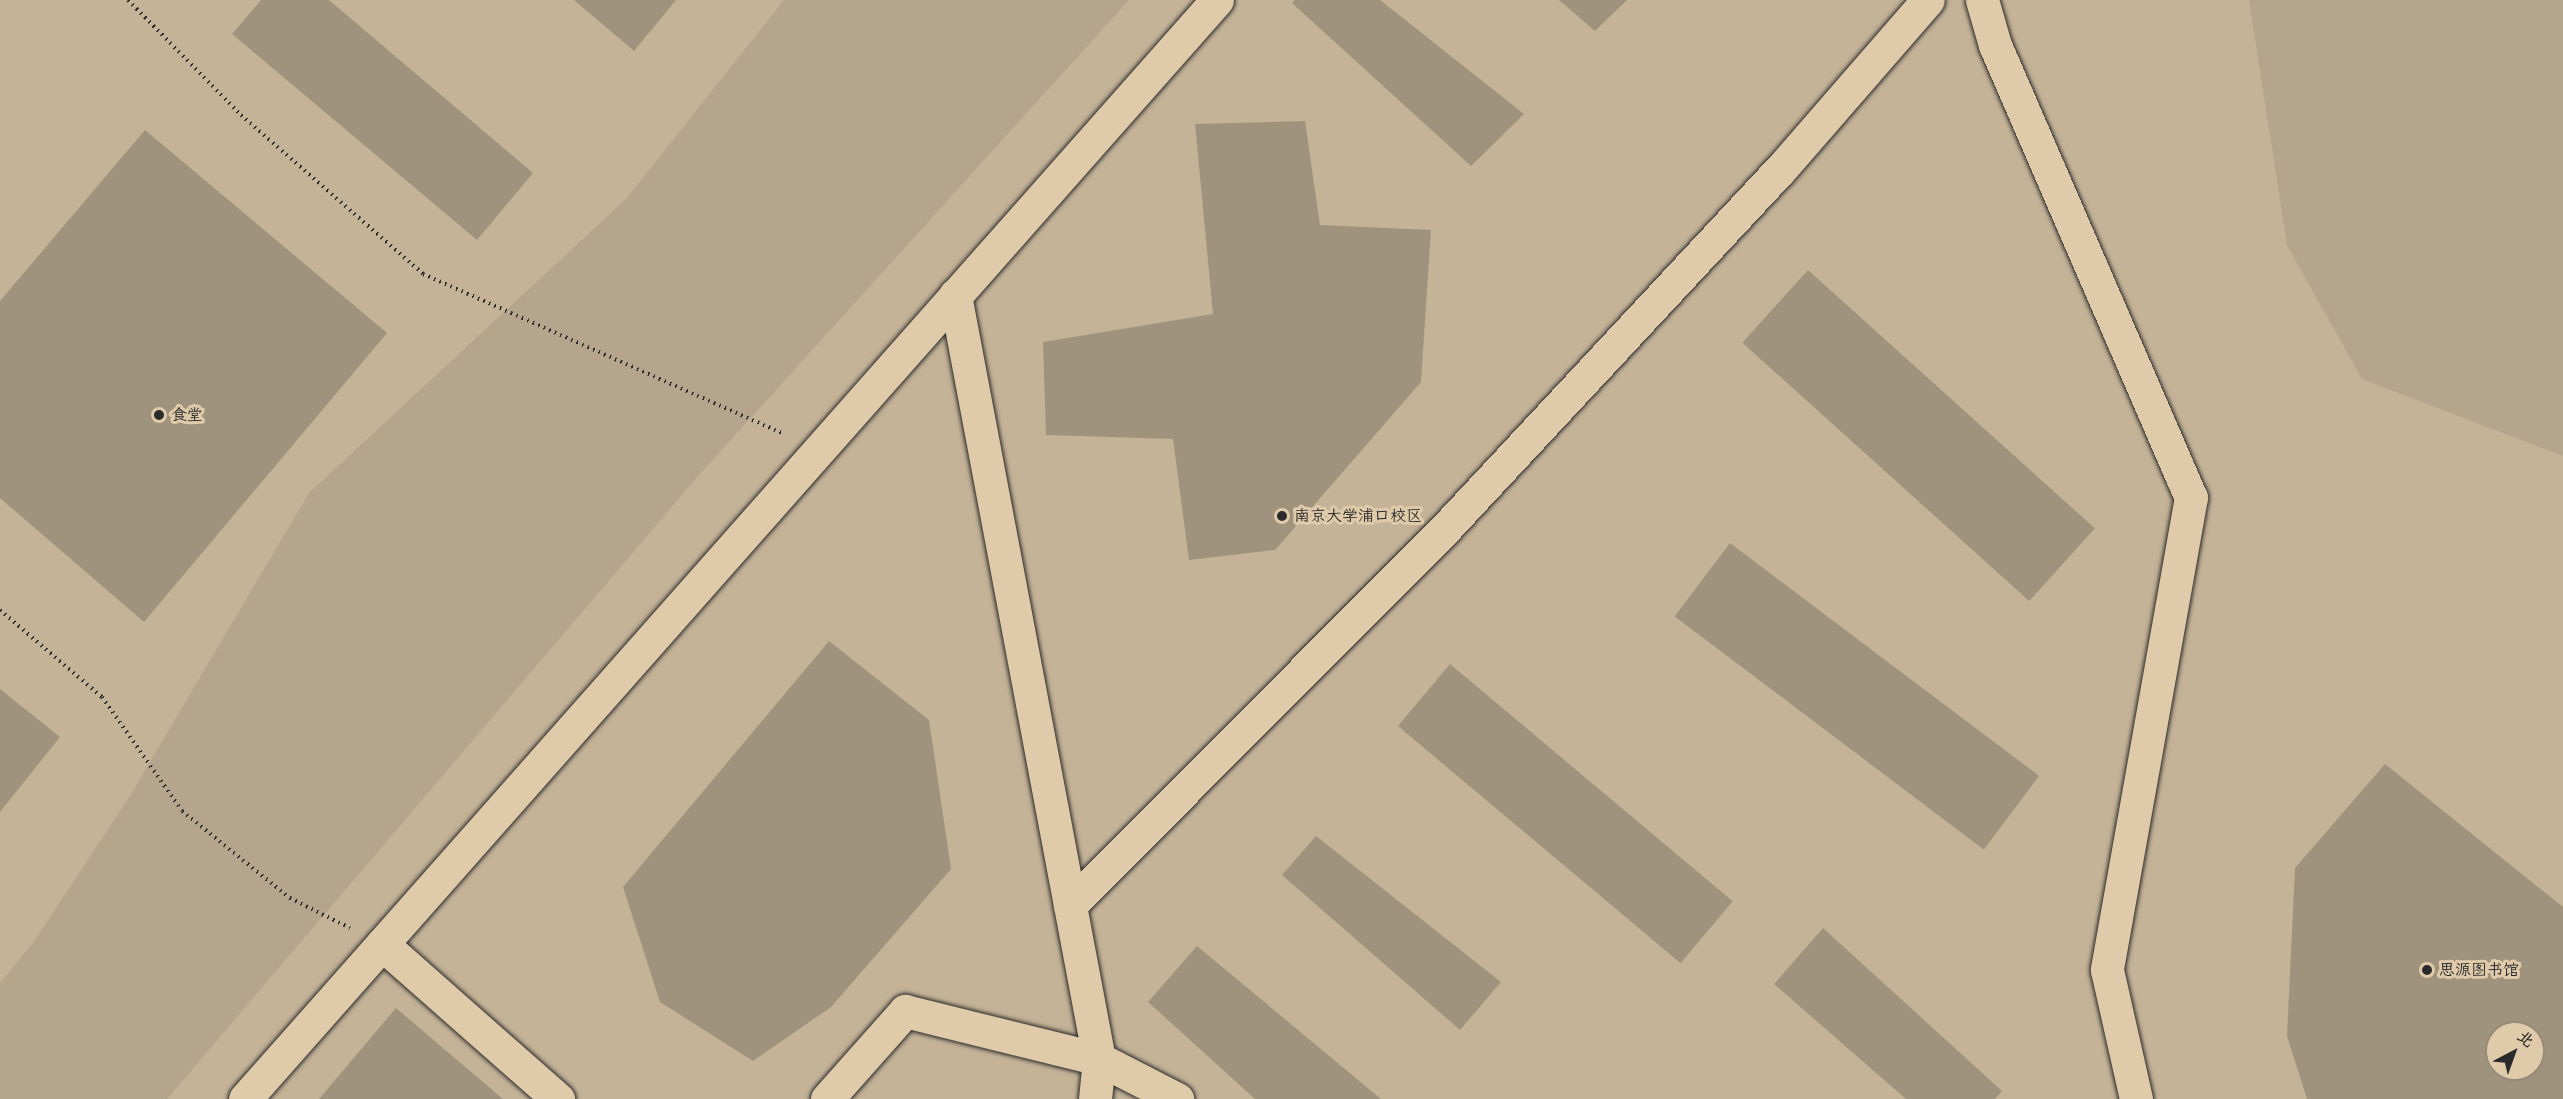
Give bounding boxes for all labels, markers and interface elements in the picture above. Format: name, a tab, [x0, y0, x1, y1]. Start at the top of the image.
place label: 食堂	[171, 405, 203, 425]
marker: 食堂	[152, 408, 166, 422]
place label: 南京大学浦口校区	[1294, 506, 1422, 526]
marker: 南京大学浦口校区	[1275, 509, 1289, 523]
place label: 思源图书馆	[2439, 960, 2519, 980]
marker: 思源图书馆	[2420, 963, 2434, 977]
north arrow	[2485, 1021, 2545, 1081]
text: 北	[2513, 1025, 2539, 1052]

